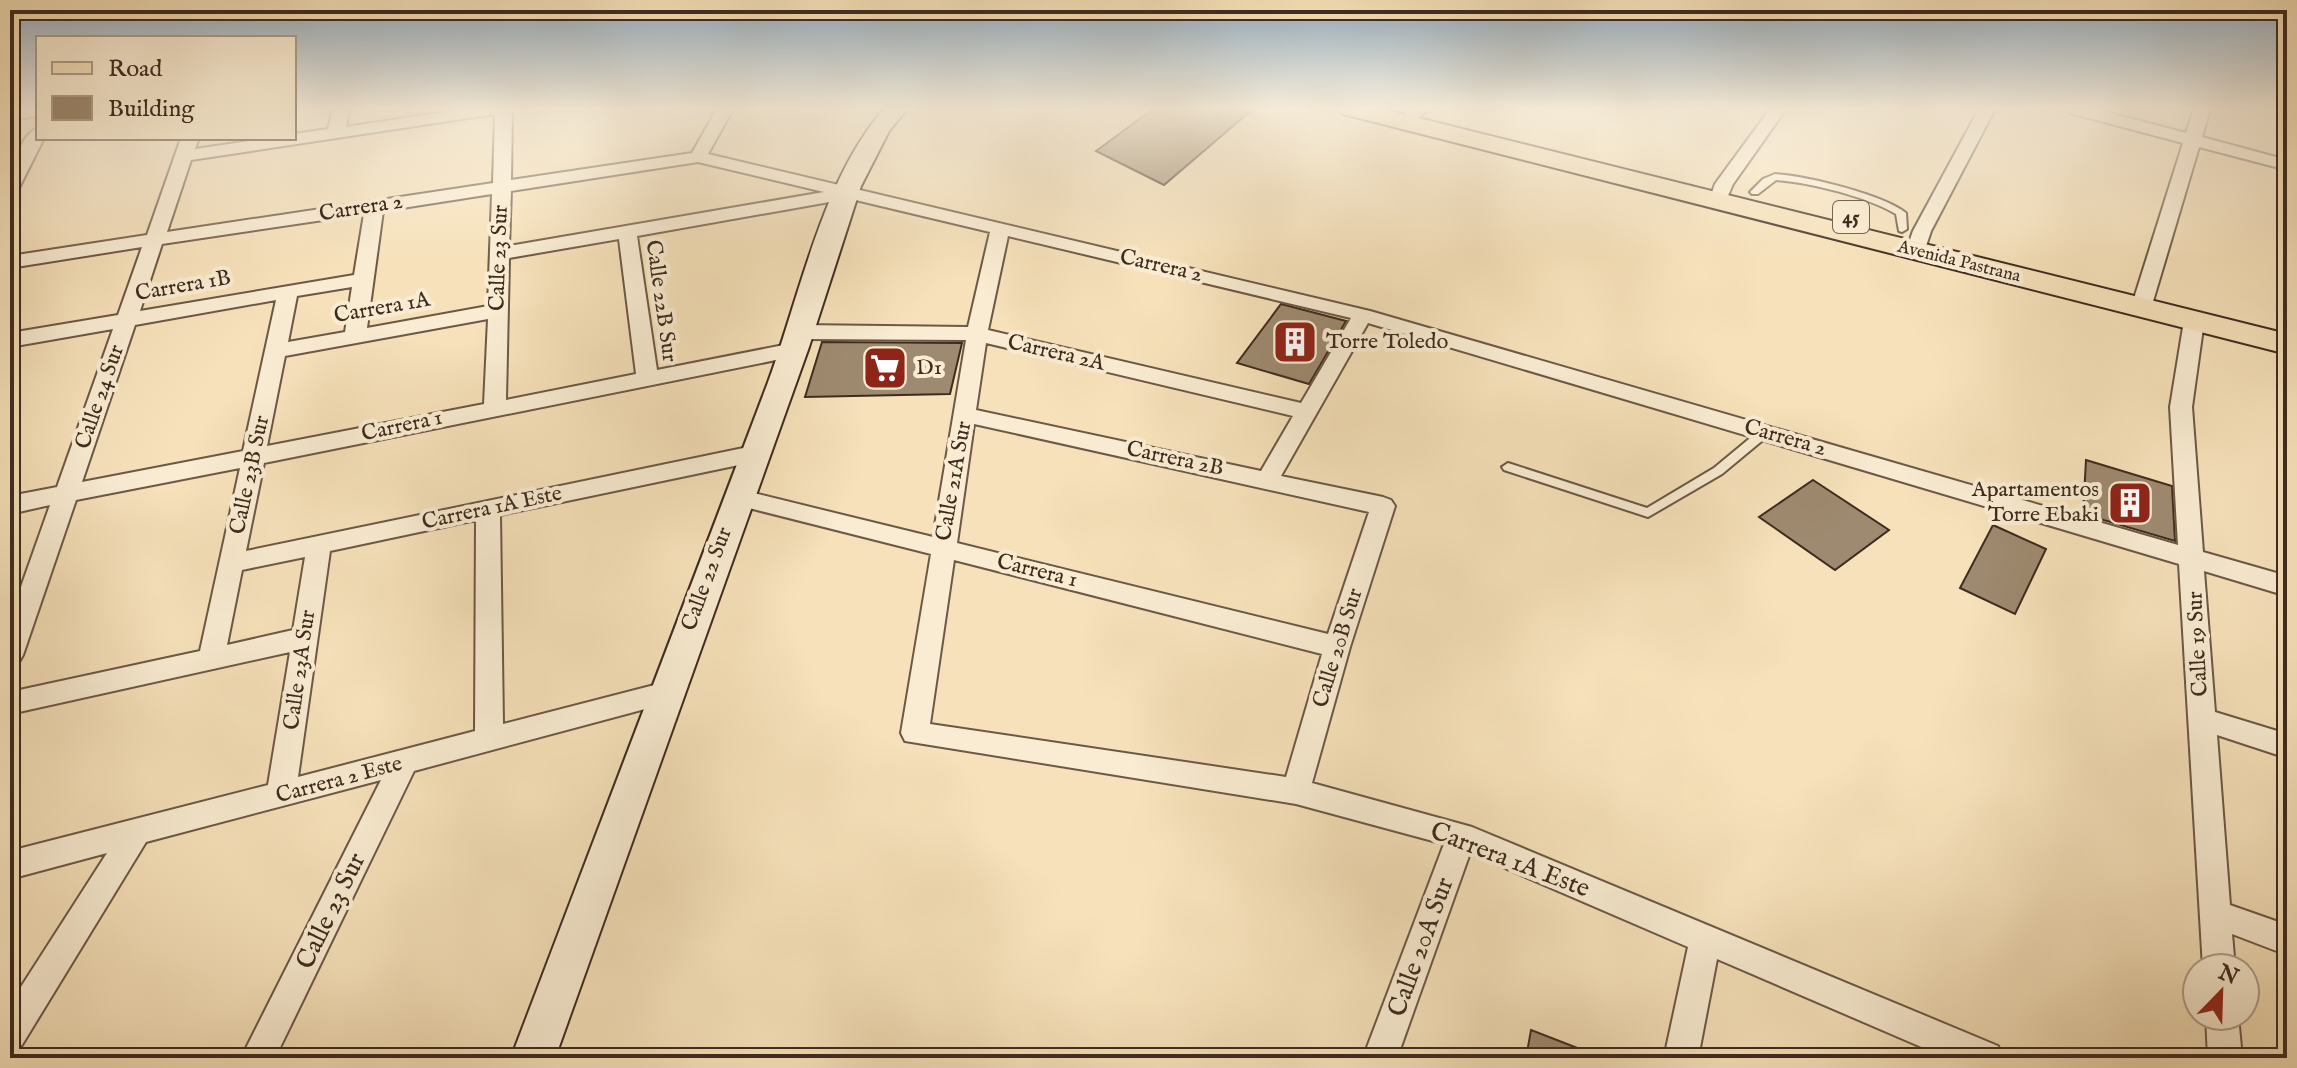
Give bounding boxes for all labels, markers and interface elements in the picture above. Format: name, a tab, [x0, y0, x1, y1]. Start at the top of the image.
legend	[36, 36, 296, 140]
text: Road	[108, 54, 162, 85]
text: Building	[108, 94, 195, 125]
street label: Carrera 2	[317, 188, 405, 228]
road number: 45	[1833, 201, 1869, 233]
street label: Calle 23 Sur	[483, 204, 515, 312]
street label: Avenida Pastrana	[1894, 235, 2023, 288]
street label: Calle 22B Sur	[639, 238, 683, 364]
street label: Carrera 2	[1117, 243, 1205, 289]
street label: Carrera 1B	[133, 264, 233, 308]
street label: Carrera 1A	[332, 286, 433, 330]
building icon: Torre Toledo	[1271, 318, 1319, 366]
street label: Carrera 2A	[1005, 328, 1109, 378]
place label: Torre Toledo	[1326, 328, 1448, 356]
street label: Calle 24 Sur	[69, 341, 131, 453]
supermarket icon: D1	[861, 344, 909, 392]
place label: D1	[916, 354, 942, 382]
street label: Carrera 1	[359, 404, 445, 448]
street label: Calle 23B Sur	[224, 413, 276, 537]
street label: Carrera 2	[1741, 413, 1829, 463]
street label: Calle 21A Sur	[930, 419, 978, 543]
street label: Carrera 2B	[1124, 435, 1226, 483]
place label: Apartamentos Torre Ebaki	[1971, 476, 2099, 529]
building icon: Apartamentos Torre Ebaki	[2106, 479, 2154, 527]
street label: Carrera 1A Este	[419, 480, 565, 536]
street label: Calle 22 Sur	[675, 523, 739, 635]
street label: Carrera 1	[994, 547, 1080, 595]
street label: Calle 20B Sur	[1307, 585, 1369, 711]
street label: Calle 19 Sur	[2181, 591, 2215, 697]
street label: Calle 23A Sur	[278, 608, 322, 732]
street label: Carrera 2 Este	[273, 750, 405, 810]
street label: Carrera 1A Este	[1426, 814, 1595, 906]
street label: Calle 23 Sur	[289, 847, 374, 975]
street label: Calle 20A Sur	[1381, 872, 1462, 1021]
north arrow	[2181, 952, 2261, 1032]
text: N	[2213, 958, 2242, 992]

